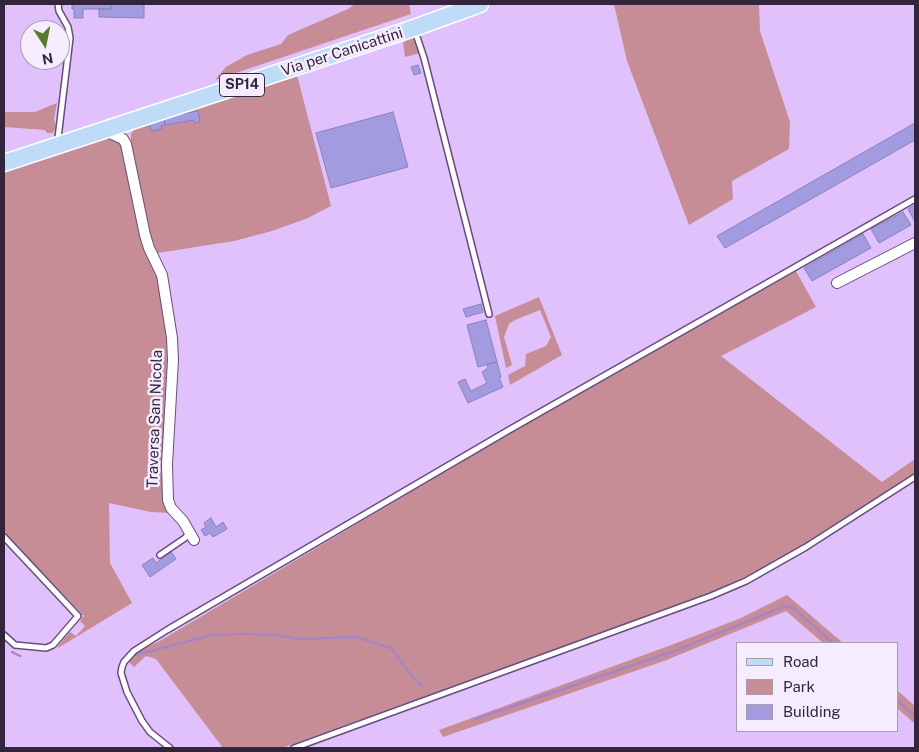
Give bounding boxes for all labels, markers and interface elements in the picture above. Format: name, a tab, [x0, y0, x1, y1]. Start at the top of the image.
north arrow	[20, 20, 70, 70]
street label: Via per Canicattini	[279, 24, 405, 80]
text: N	[41, 50, 55, 68]
road number: SP14	[220, 74, 264, 96]
street label: Traversa San Nicola	[144, 350, 166, 488]
legend	[736, 642, 899, 732]
text: Road	[783, 653, 819, 670]
text: Park	[783, 678, 815, 695]
text: Building	[783, 703, 841, 720]

